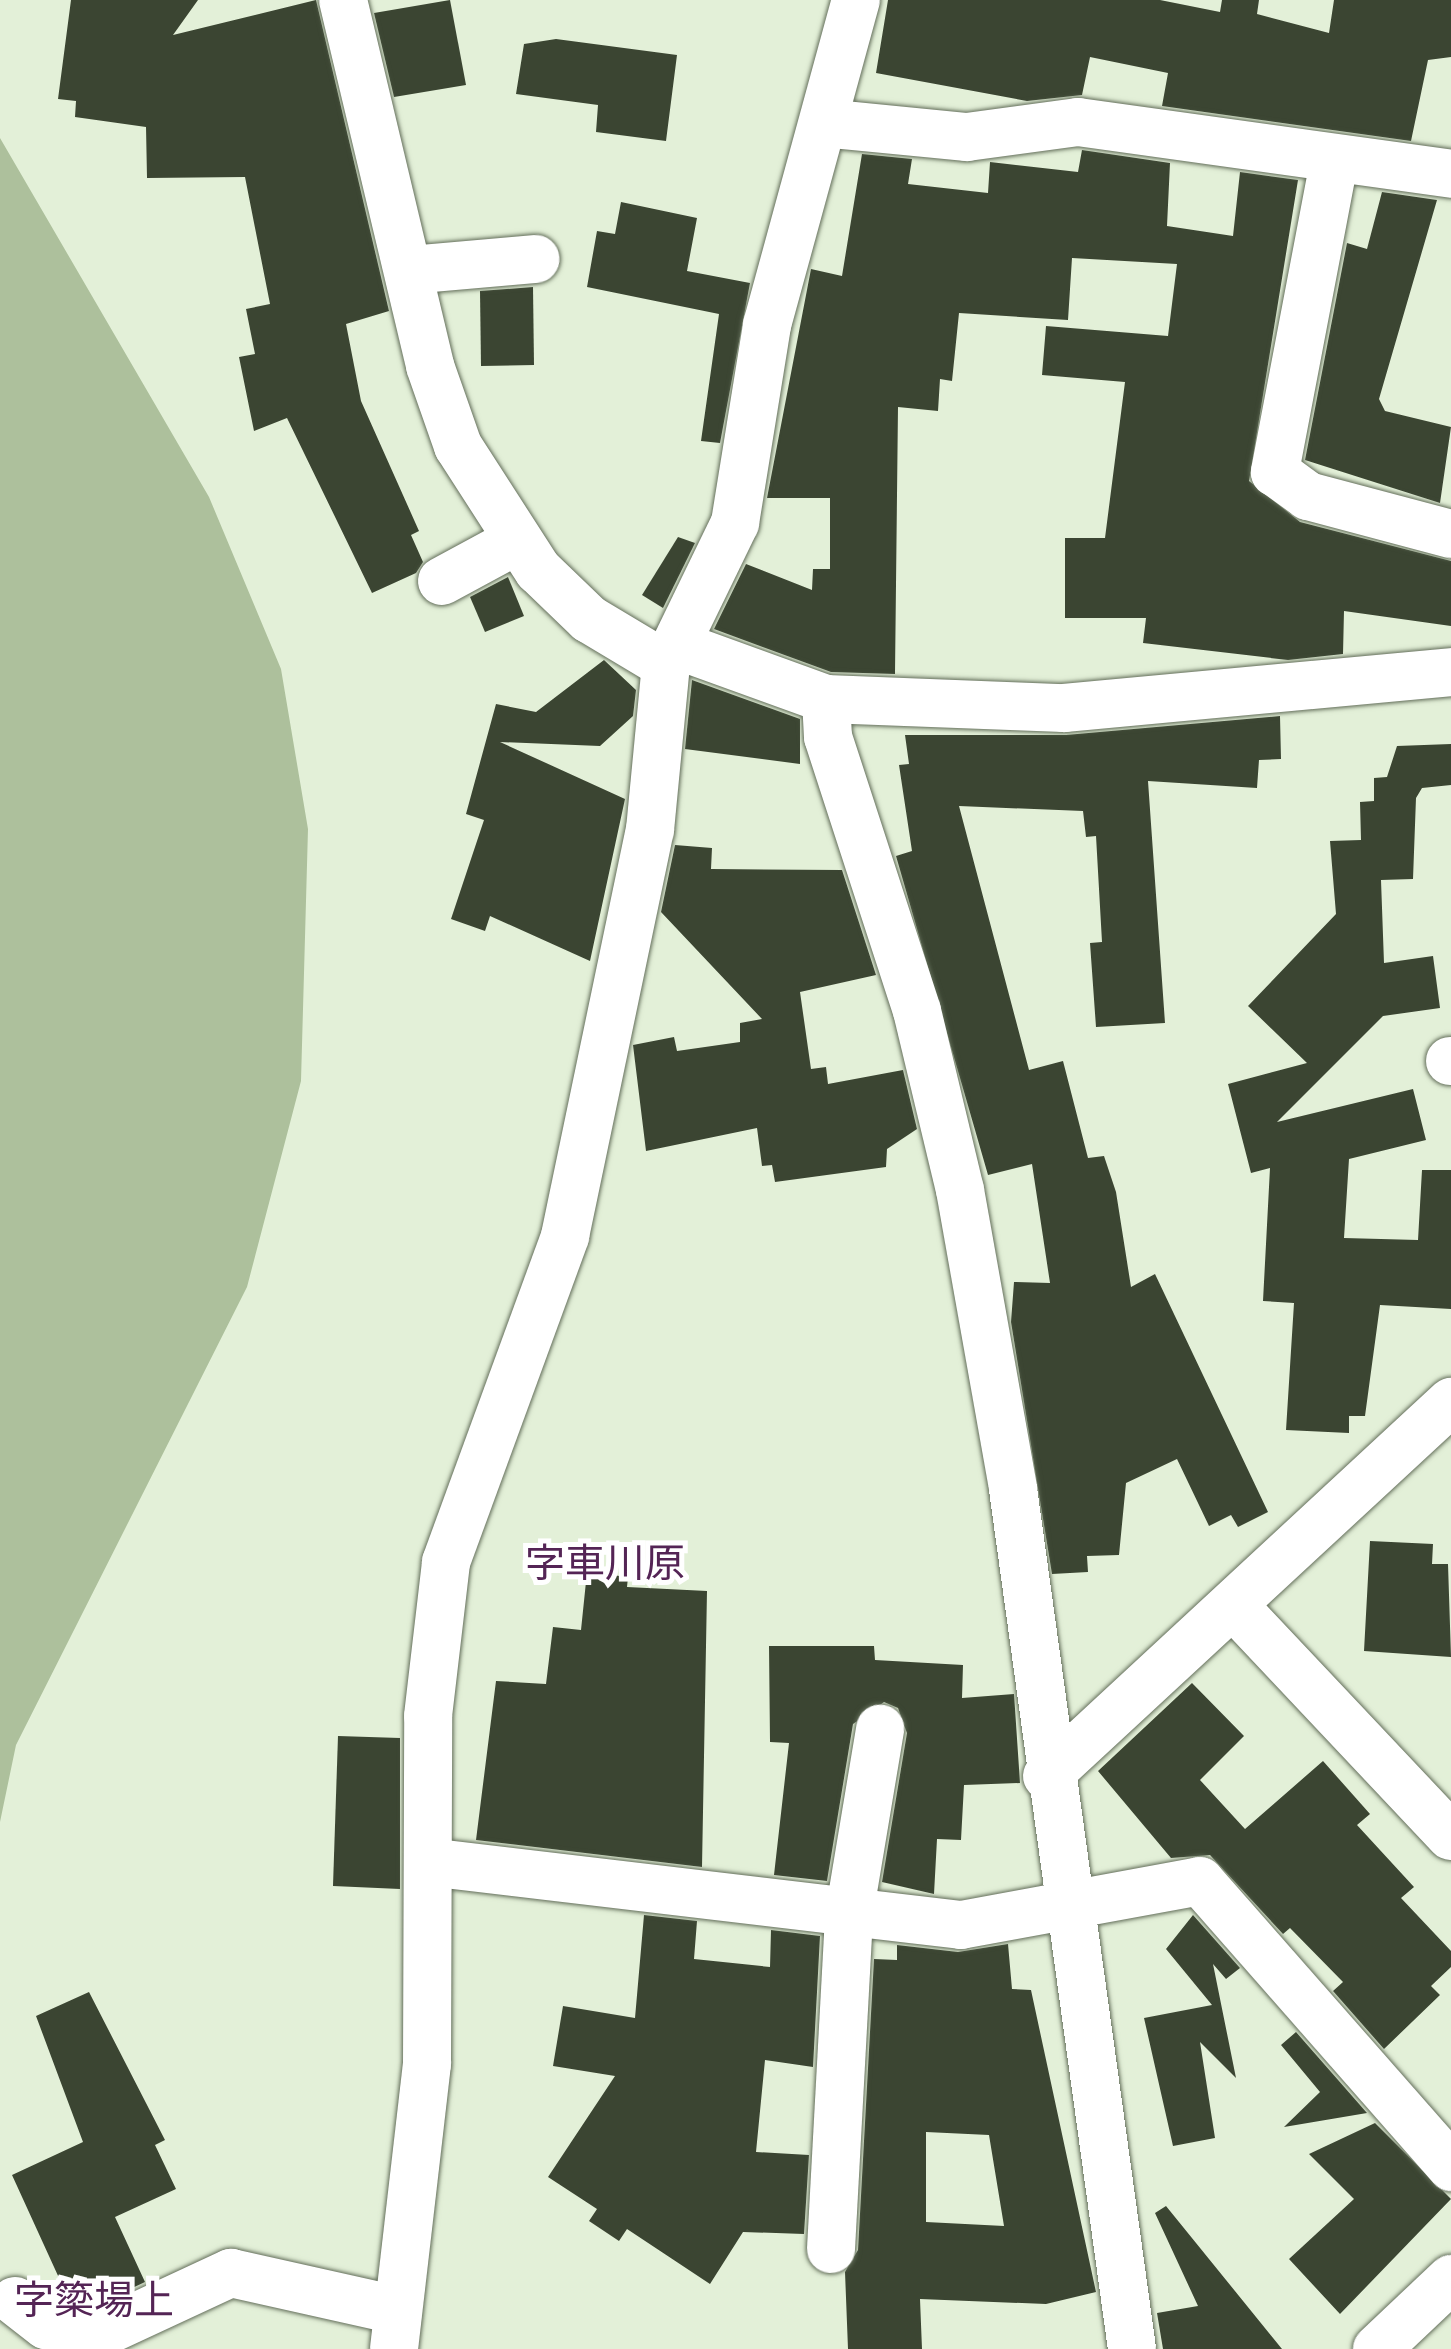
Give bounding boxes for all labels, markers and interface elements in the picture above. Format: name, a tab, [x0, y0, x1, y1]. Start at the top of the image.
district label: 字車川原	[525, 1539, 685, 1587]
district label: 字簗場上	[14, 2276, 174, 2324]

